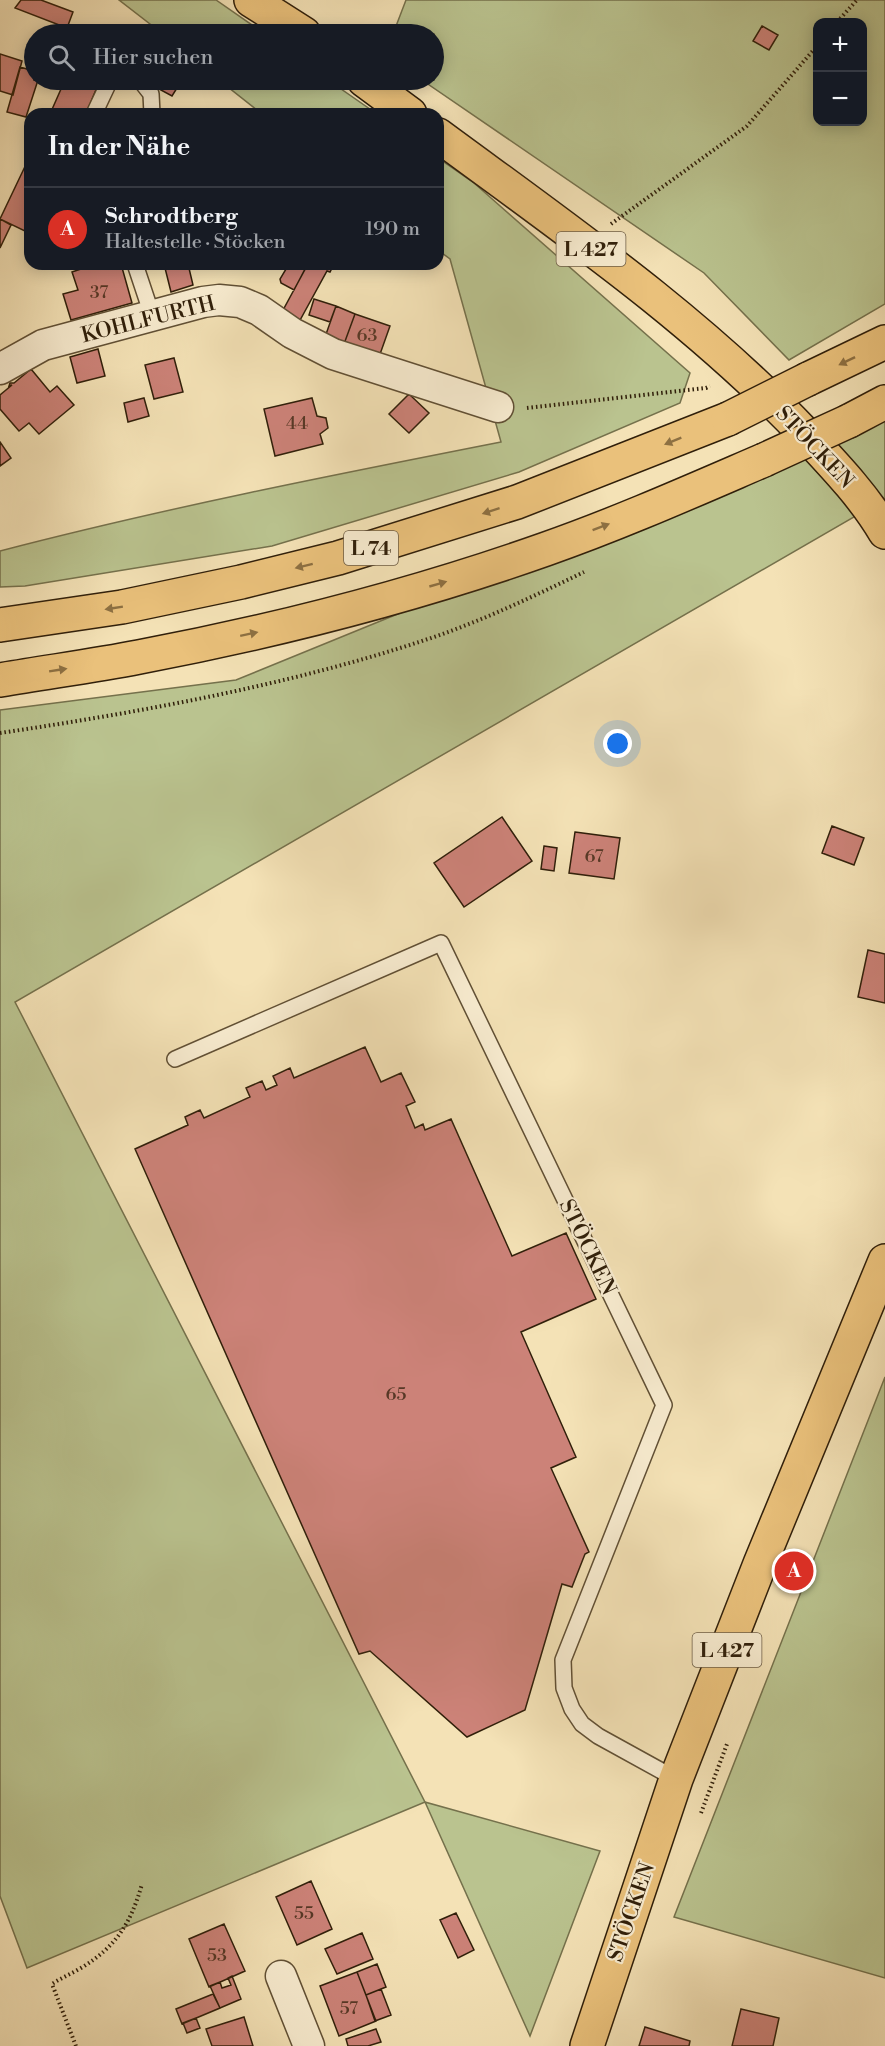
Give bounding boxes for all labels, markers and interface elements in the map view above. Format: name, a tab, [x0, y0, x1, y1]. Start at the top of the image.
map controls	[813, 18, 867, 126]
button: +	[813, 18, 867, 72]
search box	[24, 24, 444, 90]
icon: search	[45, 41, 78, 74]
text: Hier suchen	[93, 44, 213, 71]
button: −	[813, 72, 867, 126]
text: In der Nähe	[48, 131, 190, 163]
text: Schrodtberg	[105, 203, 238, 230]
text: A	[60, 217, 75, 242]
text: 190 m	[365, 217, 420, 242]
text: Haltestelle · Stöcken	[105, 230, 285, 255]
road number: L 427	[556, 232, 626, 266]
house number: 37	[90, 281, 108, 304]
street label: KOHLFURTH	[79, 291, 218, 349]
house number: 63	[357, 324, 377, 347]
one-way arrow	[838, 356, 855, 365]
street label: STÖCKEN	[770, 400, 861, 495]
house number: 44	[286, 412, 308, 435]
one-way arrow	[664, 436, 682, 446]
one-way arrow	[482, 506, 500, 516]
one-way arrow	[592, 522, 610, 532]
road number: L 74	[344, 531, 398, 565]
one-way arrow	[295, 562, 313, 571]
one-way arrow	[429, 579, 447, 588]
one-way arrow	[104, 604, 123, 613]
one-way arrow	[240, 629, 259, 638]
one-way arrow	[48, 665, 67, 674]
your location	[603, 729, 632, 758]
house number: 67	[584, 845, 604, 868]
street label: STÖCKEN	[553, 1195, 623, 1300]
house number: 65	[386, 1383, 406, 1406]
pin: A	[774, 1548, 814, 1594]
road number: L 427	[692, 1633, 762, 1667]
street label: STÖCKEN	[601, 1858, 661, 1965]
house number: 55	[294, 1902, 314, 1925]
house number: 53	[207, 1944, 227, 1967]
house number: 57	[340, 1997, 358, 2020]

